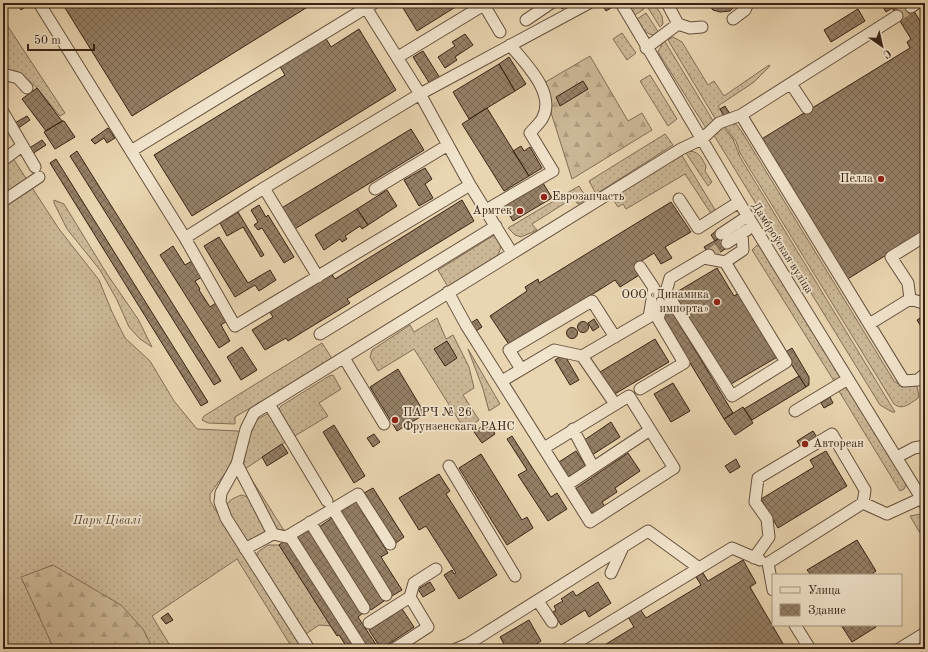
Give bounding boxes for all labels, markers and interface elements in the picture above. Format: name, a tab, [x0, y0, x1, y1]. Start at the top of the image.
scale bar	[28, 26, 94, 52]
north arrow	[862, 26, 902, 66]
text: 50 m	[34, 34, 61, 47]
text: С	[881, 46, 893, 60]
place label: Пелла	[840, 173, 873, 185]
marker: Пелла	[876, 174, 886, 184]
place label: Еврозапчасть	[552, 191, 625, 203]
marker: Еврозапчасть	[539, 192, 549, 202]
street label: Дамброўская вуліца	[749, 200, 816, 296]
place label: Армтек	[472, 205, 512, 217]
marker: Армтек	[515, 206, 525, 216]
place label: ООО «Динамика импорта»	[622, 289, 709, 315]
marker: ООО «Динамика импорта»	[712, 297, 722, 307]
place label: ПАРЧ № 26 Фрунзенскага РАНС	[403, 407, 515, 433]
marker: ПАРЧ № 26 Фрунзенскага РАНС	[390, 415, 400, 425]
place label: Автореан	[813, 438, 864, 450]
marker: Автореан	[800, 439, 810, 449]
park label: Парк Цівалі	[72, 515, 141, 527]
legend	[772, 574, 902, 626]
text: Улица	[808, 585, 841, 597]
text: Здание	[808, 605, 846, 617]

